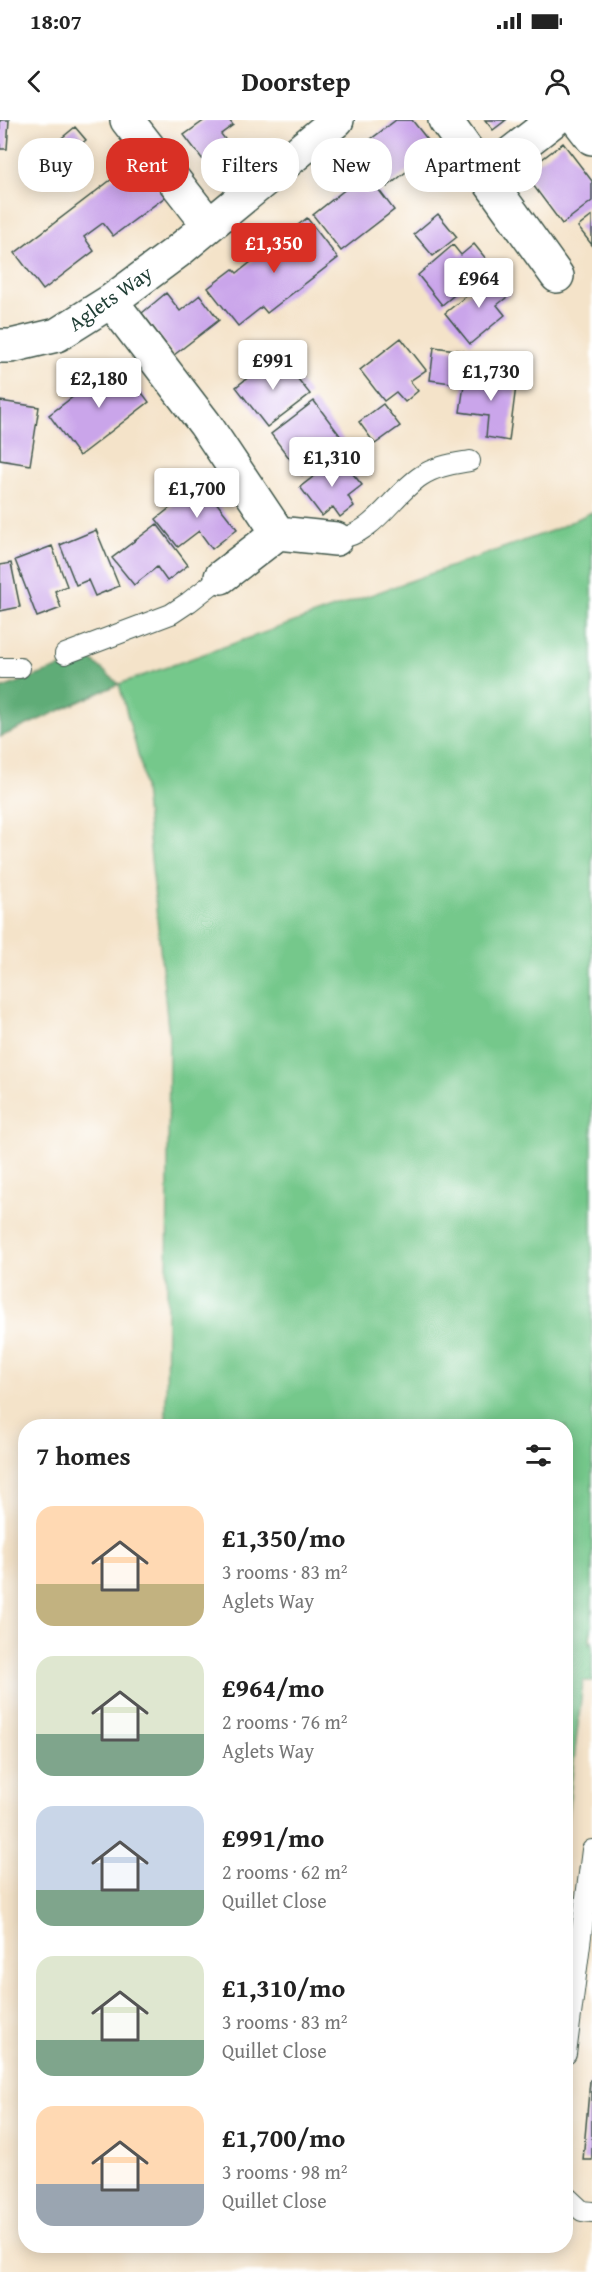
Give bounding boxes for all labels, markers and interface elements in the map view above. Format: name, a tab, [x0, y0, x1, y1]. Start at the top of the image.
text: 18:07	[30, 5, 82, 37]
text: Doorstep	[241, 61, 351, 101]
icon: back	[18, 65, 51, 98]
icon: person	[541, 65, 574, 98]
chip: Buy	[18, 138, 94, 192]
chip: Rent	[106, 138, 189, 192]
chip: Filters	[201, 138, 299, 192]
chip: New	[311, 138, 392, 192]
chip: Apartment	[404, 138, 542, 192]
pin: £1,350	[225, 223, 323, 274]
text: £1,350	[245, 228, 303, 257]
street label: Aglets Way	[61, 257, 159, 338]
pin: £964	[443, 258, 515, 309]
text: £964	[458, 263, 500, 292]
pin: £991	[237, 340, 309, 391]
text: £991	[252, 345, 294, 374]
pin: £1,730	[442, 351, 540, 402]
text: £1,730	[462, 356, 520, 385]
pin: £2,180	[50, 358, 148, 409]
text: £2,180	[70, 363, 128, 392]
pin: £1,310	[283, 437, 381, 488]
text: £1,310	[303, 442, 361, 471]
pin: £1,700	[148, 468, 246, 519]
text: £1,700	[168, 473, 226, 502]
text: 7 homes	[36, 1436, 131, 1475]
icon: filters	[522, 1439, 555, 1472]
text: £1,350/mo	[222, 1518, 345, 1557]
icon: home	[84, 1530, 156, 1602]
text: 3 rooms · 83 m²	[222, 1557, 348, 1586]
text: Aglets Way	[222, 1586, 314, 1615]
text: £964/mo	[222, 1668, 324, 1707]
icon: home	[84, 1680, 156, 1752]
text: 2 rooms · 76 m²	[222, 1707, 348, 1736]
text: Aglets Way	[222, 1736, 314, 1765]
text: £991/mo	[222, 1818, 324, 1857]
icon: home	[84, 1830, 156, 1902]
text: 2 rooms · 62 m²	[222, 1857, 348, 1886]
text: Quillet Close	[222, 1886, 327, 1915]
text: £1,310/mo	[222, 1968, 345, 2007]
icon: home	[84, 1980, 156, 2052]
text: 3 rooms · 83 m²	[222, 2007, 348, 2036]
text: Quillet Close	[222, 2036, 327, 2065]
text: £1,700/mo	[222, 2118, 345, 2157]
icon: home	[84, 2130, 156, 2202]
text: 3 rooms · 98 m²	[222, 2157, 348, 2186]
text: Quillet Close	[222, 2186, 327, 2215]

